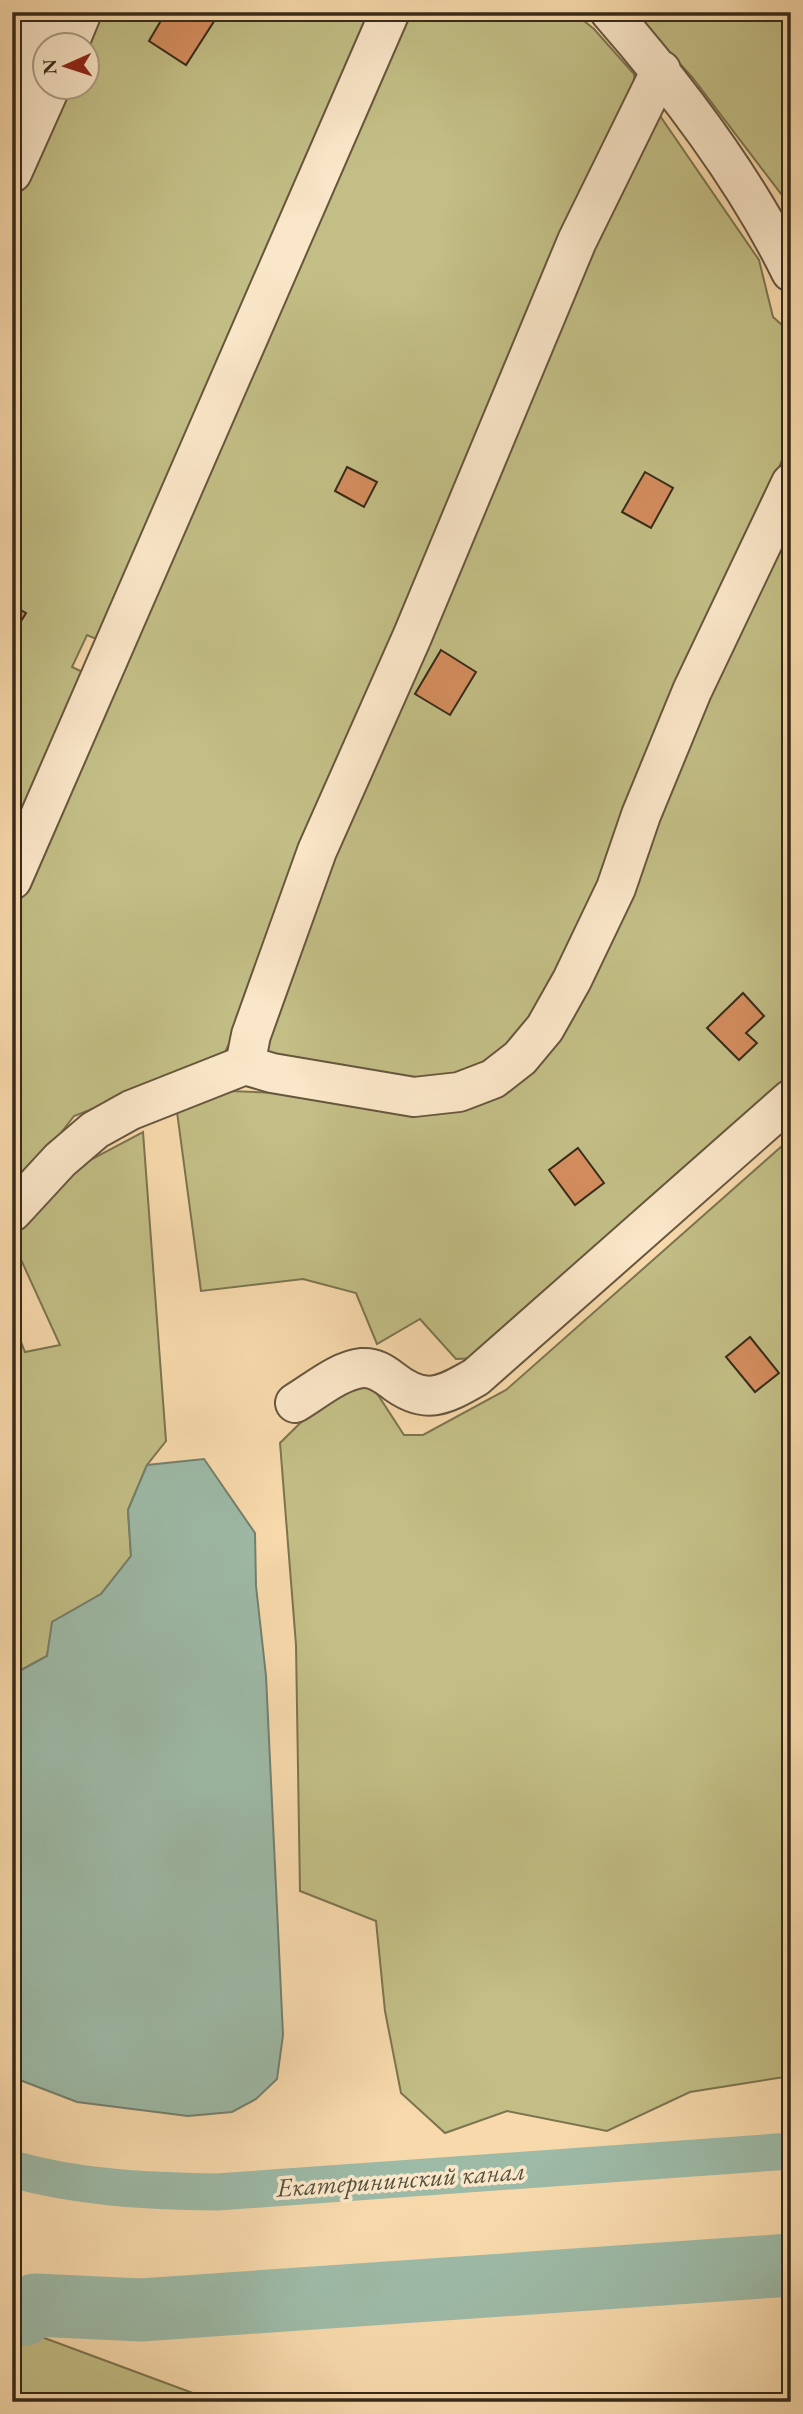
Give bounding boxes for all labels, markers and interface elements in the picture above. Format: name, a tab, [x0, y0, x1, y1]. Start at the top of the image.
north arrow	[32, 32, 102, 102]
text: N	[37, 58, 62, 75]
water label: Екатерининский канал	[274, 2153, 527, 2205]

